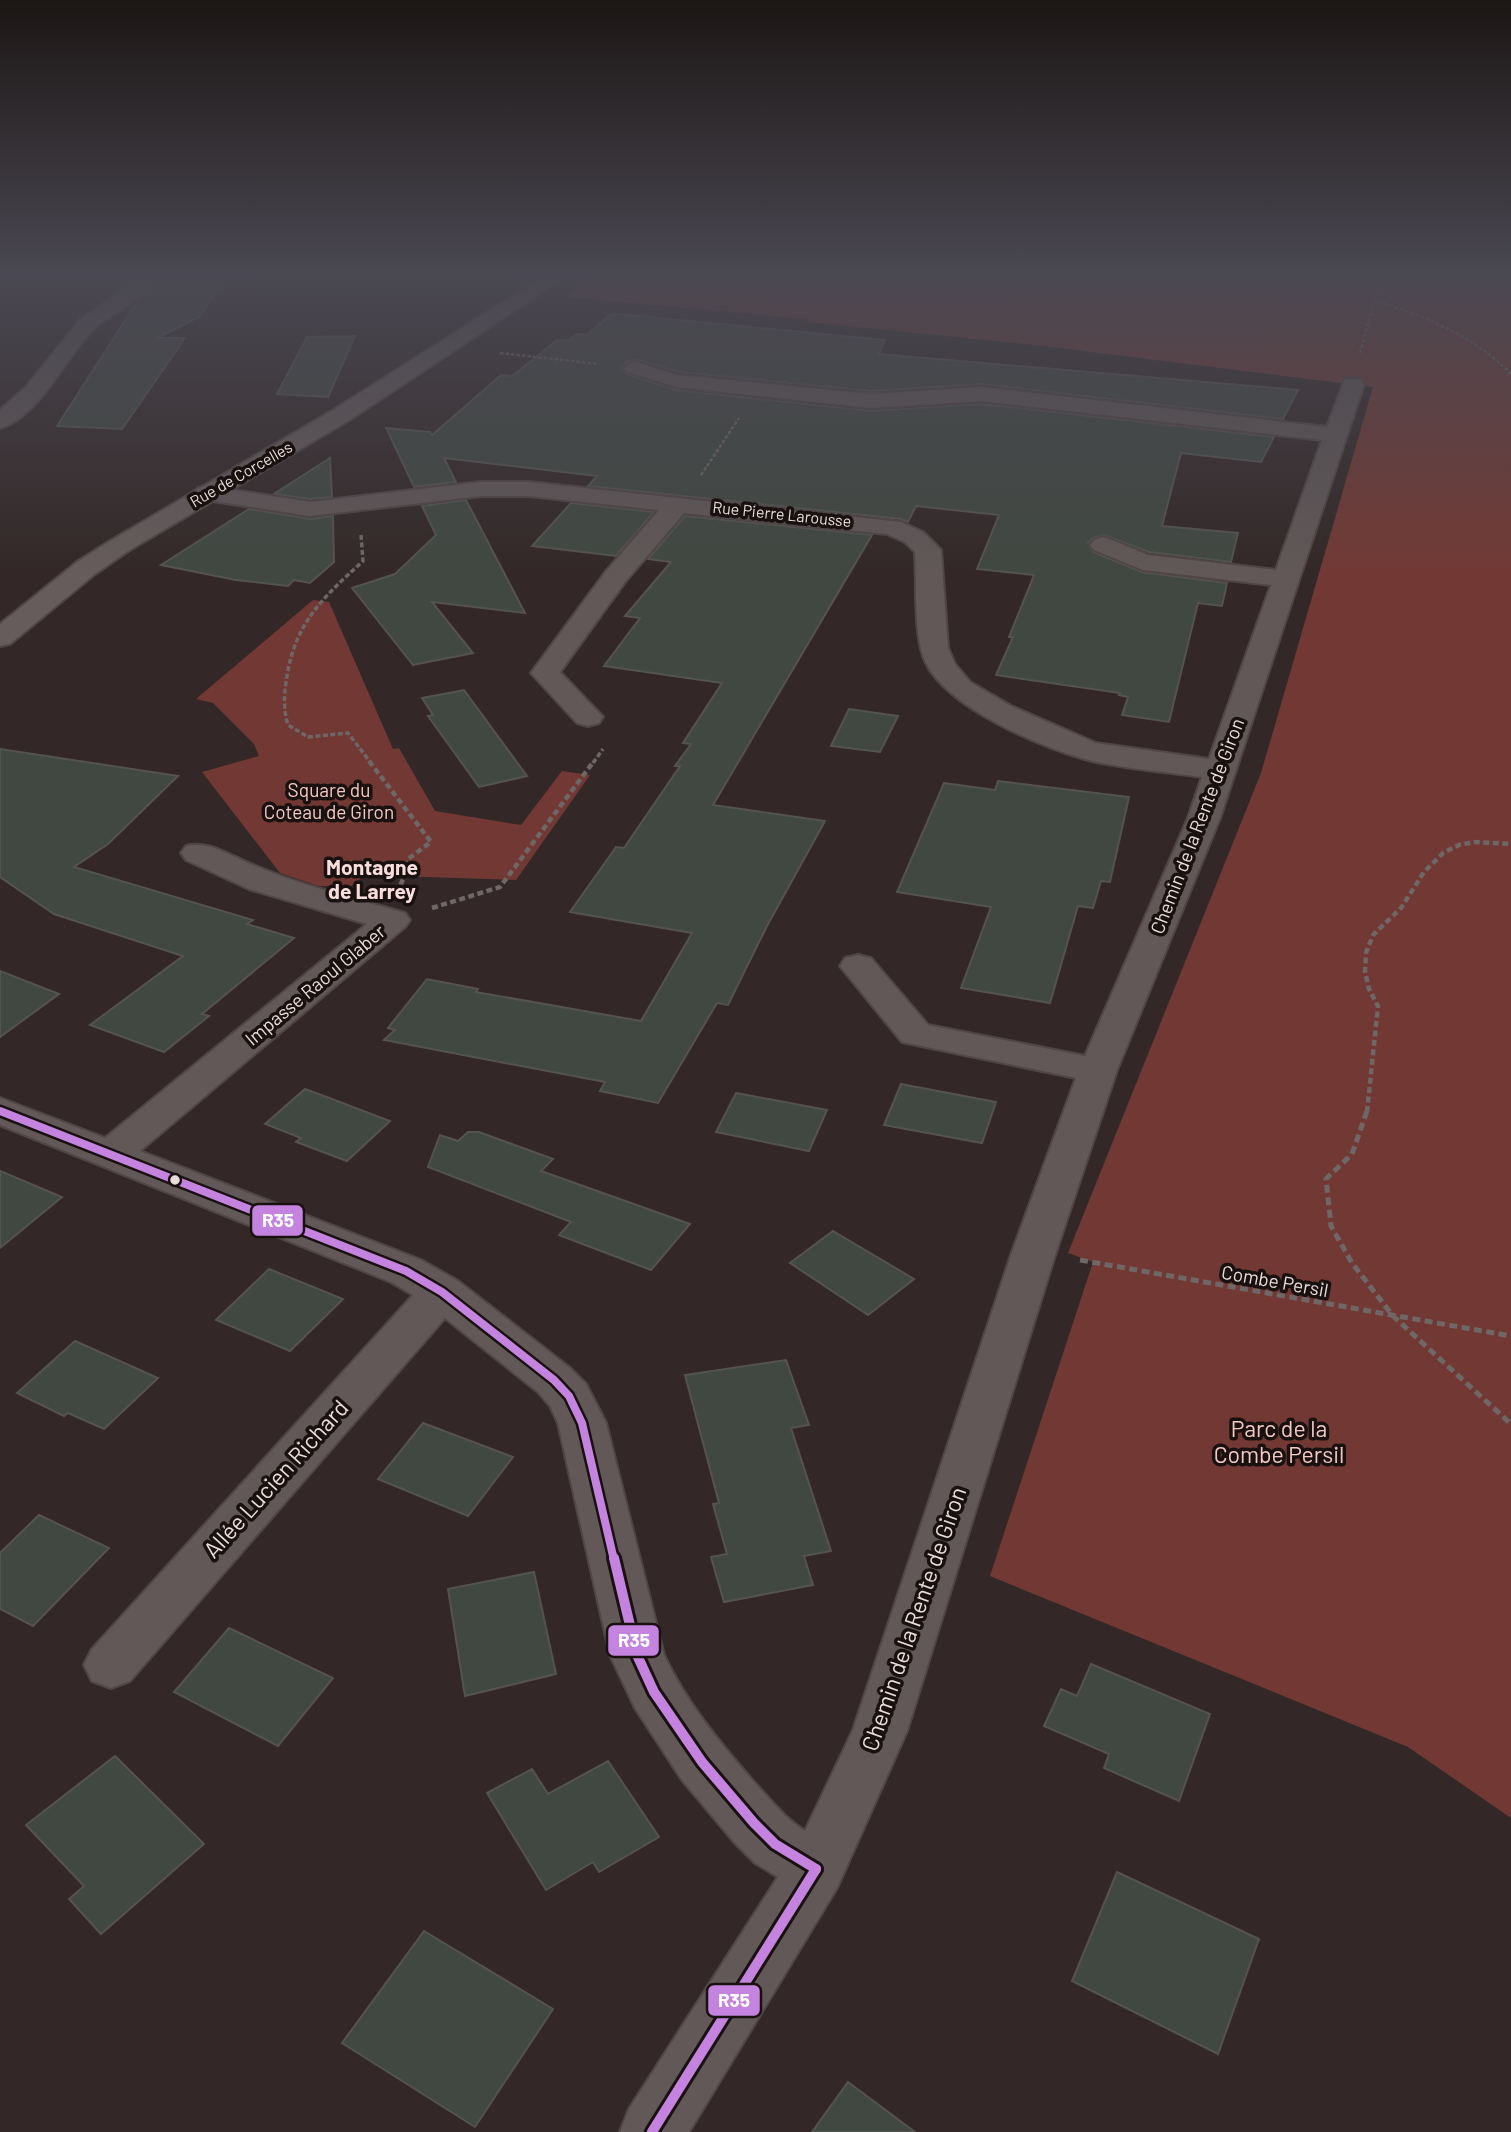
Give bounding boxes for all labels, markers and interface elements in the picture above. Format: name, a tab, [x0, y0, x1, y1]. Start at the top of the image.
street label: Rue de Corcelles	[186, 437, 295, 511]
street label: Rue Pierre Larousse	[712, 497, 852, 530]
street label: Chemin de la Rente de Giron	[1145, 715, 1248, 937]
park label: Square du Coteau de Giron	[264, 778, 394, 823]
district label: Montagne de Larrey	[326, 854, 418, 903]
street label: Impasse Raoul Glaber	[240, 919, 389, 1050]
unlabelled marker	[168, 1173, 182, 1187]
line badge: R35	[251, 1204, 304, 1237]
text: R35	[262, 1208, 294, 1231]
street label: Combe Persil	[1220, 1260, 1330, 1301]
street label: Allée Lucien Richard	[197, 1394, 354, 1563]
park label: Parc de la Combe Persil	[1214, 1414, 1344, 1468]
street label: Chemin de la Rente de Giron	[855, 1483, 971, 1754]
line badge: R35	[607, 1624, 660, 1657]
text: R35	[618, 1628, 650, 1651]
line badge: R35	[707, 1984, 761, 2017]
text: R35	[718, 1988, 750, 2011]

